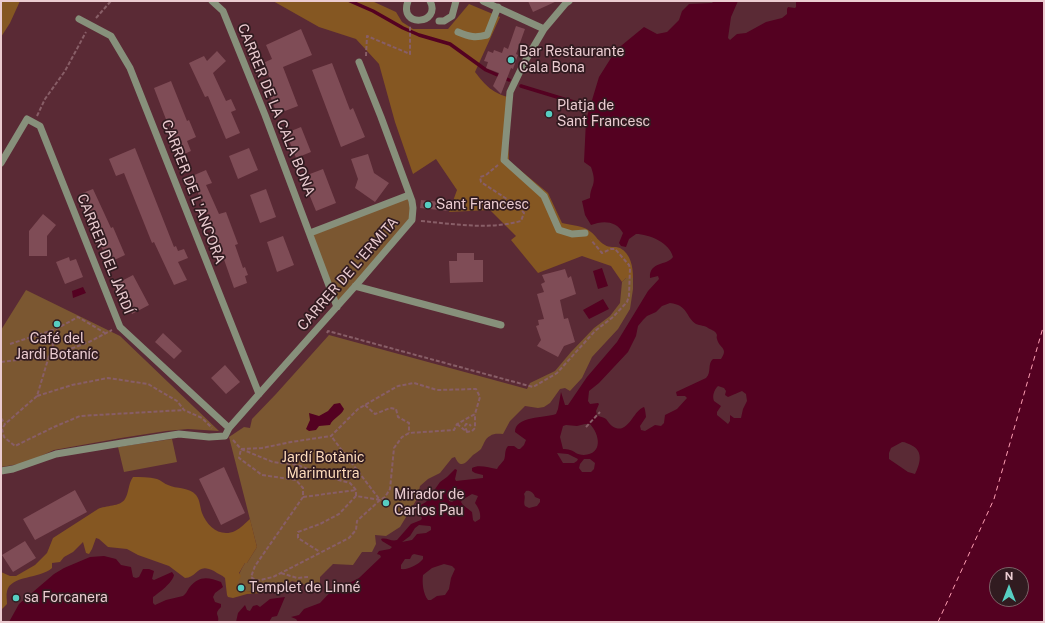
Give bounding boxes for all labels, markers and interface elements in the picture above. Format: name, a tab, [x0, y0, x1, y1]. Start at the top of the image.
street label: CARRER DE LA CALA BONA	[234, 21, 318, 199]
place label: Bar Restaurante Cala Bona	[519, 44, 624, 76]
marker: Bar Restaurante Cala Bona	[506, 55, 516, 65]
place label: Platja de Sant Francesc	[557, 98, 650, 130]
marker: Platja de Sant Francesc	[544, 109, 554, 119]
street label: CARRER DE L'ANCORA	[158, 117, 228, 267]
street label: CARRER DEL JARDÍ	[73, 192, 137, 316]
place label: Sant Francesc	[436, 197, 529, 213]
marker: Sant Francesc	[423, 200, 433, 210]
street label: CARRER DE L'ERMITA	[294, 214, 402, 334]
marker: Café del Jardi Botaníc	[52, 319, 62, 329]
place label: Café del Jardi Botaníc	[15, 331, 99, 364]
park label: Jardí Botànic Marimurtra	[281, 450, 365, 482]
place label: Mirador de Carlos Pau	[394, 487, 464, 520]
marker: Mirador de Carlos Pau	[381, 498, 391, 508]
north arrow	[989, 567, 1029, 607]
text: N	[1005, 570, 1013, 582]
place label: Templet de Linné	[249, 580, 360, 596]
marker: Templet de Linné	[236, 583, 246, 593]
place label: sa Forcanera	[24, 590, 108, 606]
marker: sa Forcanera	[11, 593, 21, 603]

